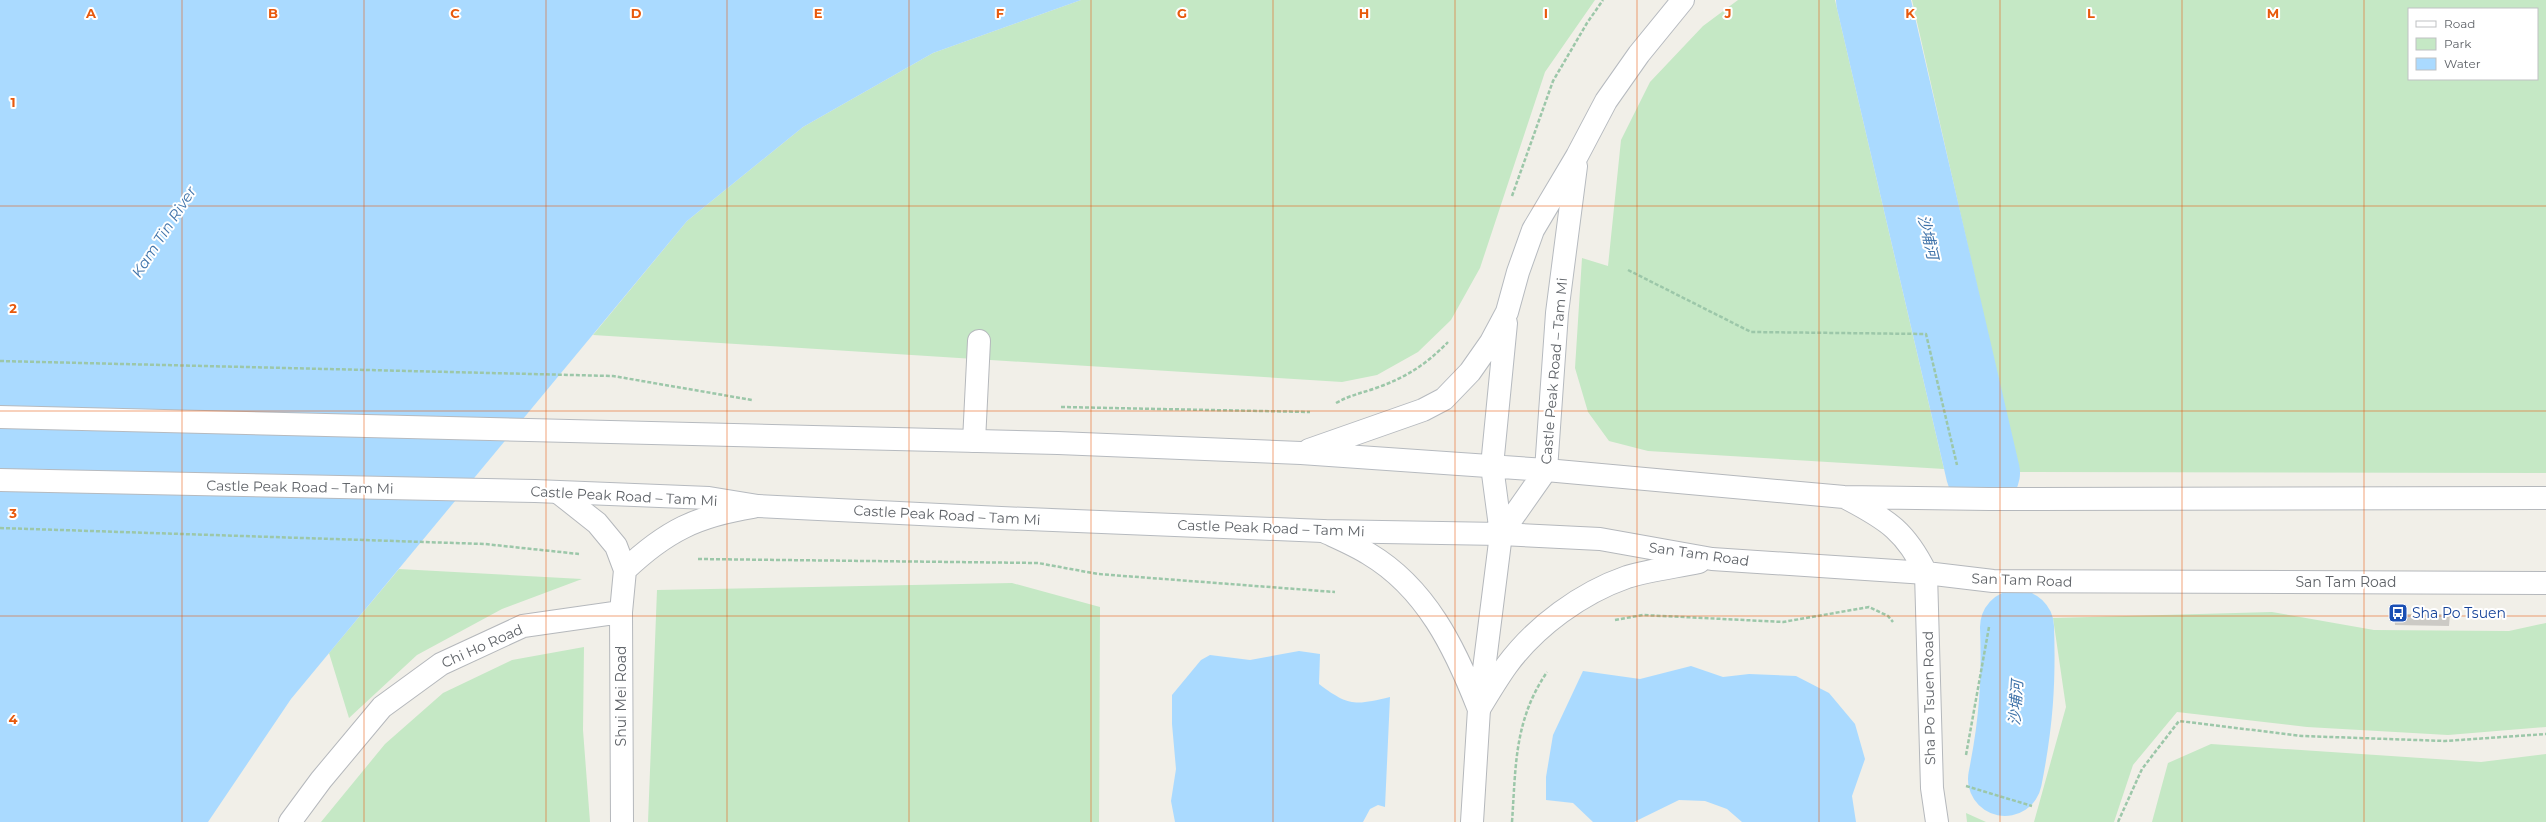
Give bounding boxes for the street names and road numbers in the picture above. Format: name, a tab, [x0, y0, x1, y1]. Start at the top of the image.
street label: Castle Peak Road – Tam Mi	[1537, 277, 1571, 465]
street label: Castle Peak Road – Tam Mi	[206, 476, 394, 498]
street label: Castle Peak Road – Tam Mi	[530, 482, 718, 510]
street label: Castle Peak Road – Tam Mi	[853, 501, 1041, 529]
street label: Castle Peak Road – Tam Mi	[1177, 516, 1365, 540]
street label: San Tam Road	[1648, 538, 1750, 570]
street label: San Tam Road	[1971, 569, 2073, 591]
street label: San Tam Road	[2295, 573, 2397, 591]
street label: Chi Ho Road	[438, 620, 526, 672]
street label: Sha Po Tsuen Road	[1919, 631, 1939, 765]
street label: Shui Mei Road	[612, 646, 630, 746]

